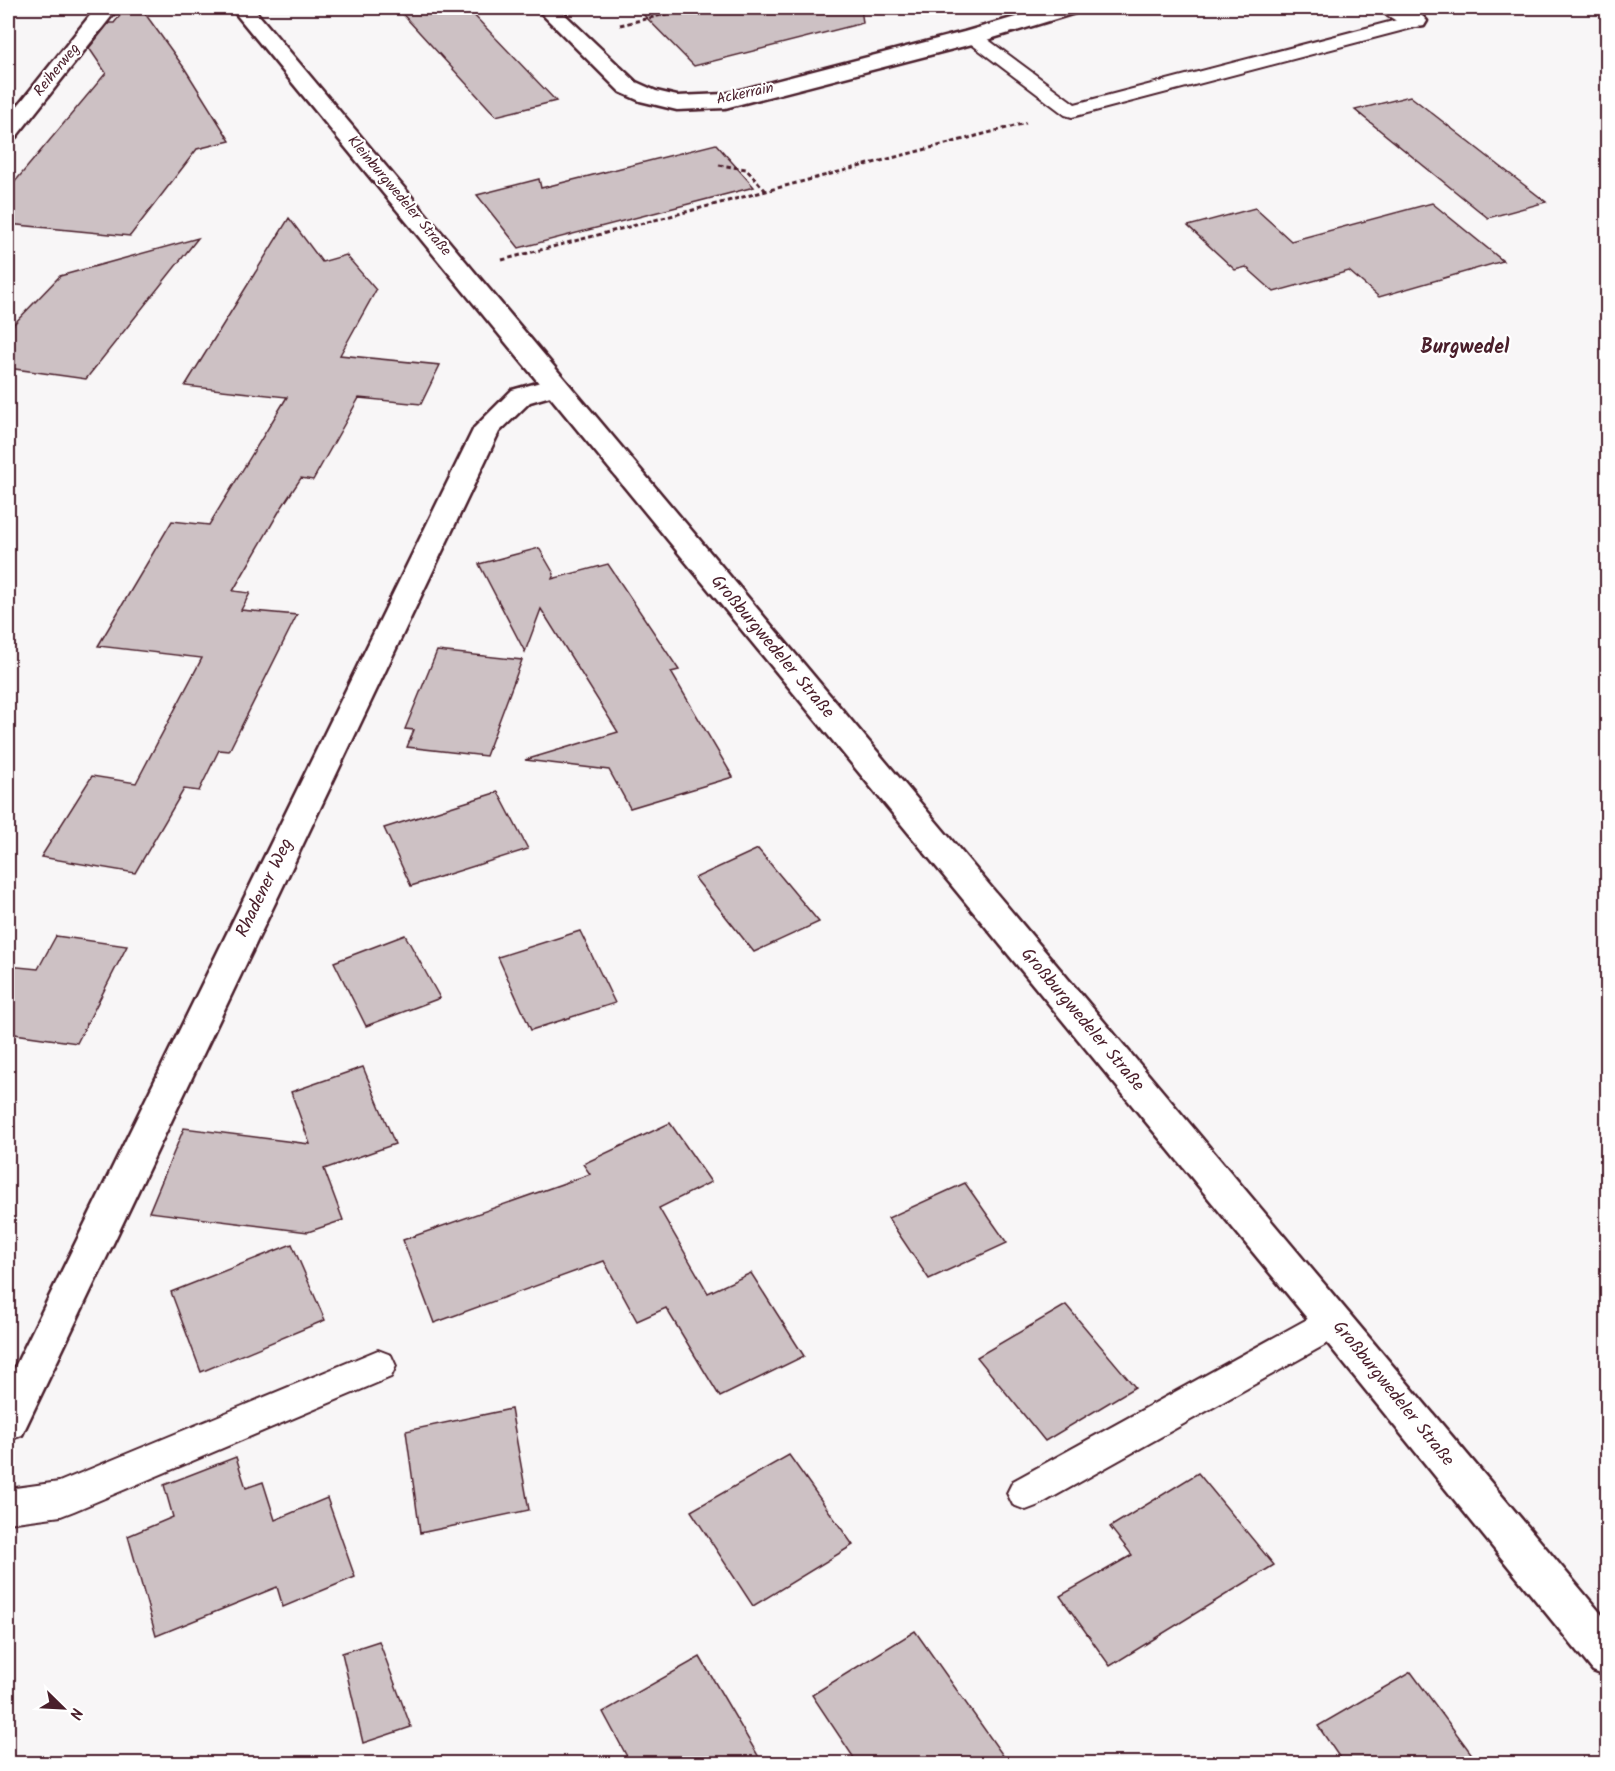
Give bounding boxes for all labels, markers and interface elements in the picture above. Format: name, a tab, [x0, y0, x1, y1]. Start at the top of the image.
street label: Reiherweg	[28, 38, 86, 102]
street label: Ackerrain	[714, 76, 776, 112]
street label: Kleinburgwedeler Straße	[341, 130, 457, 262]
district label: Burgwedel	[1421, 332, 1510, 364]
street label: Großburgwedeler Straße	[703, 568, 841, 726]
street label: Rhadener Weg	[228, 833, 302, 943]
street label: Großburgwedeler Straße	[1013, 941, 1151, 1099]
street label: Großburgwedeler Straße	[1325, 1315, 1461, 1473]
north arrow	[33, 1678, 93, 1738]
text: N	[62, 1704, 89, 1723]

